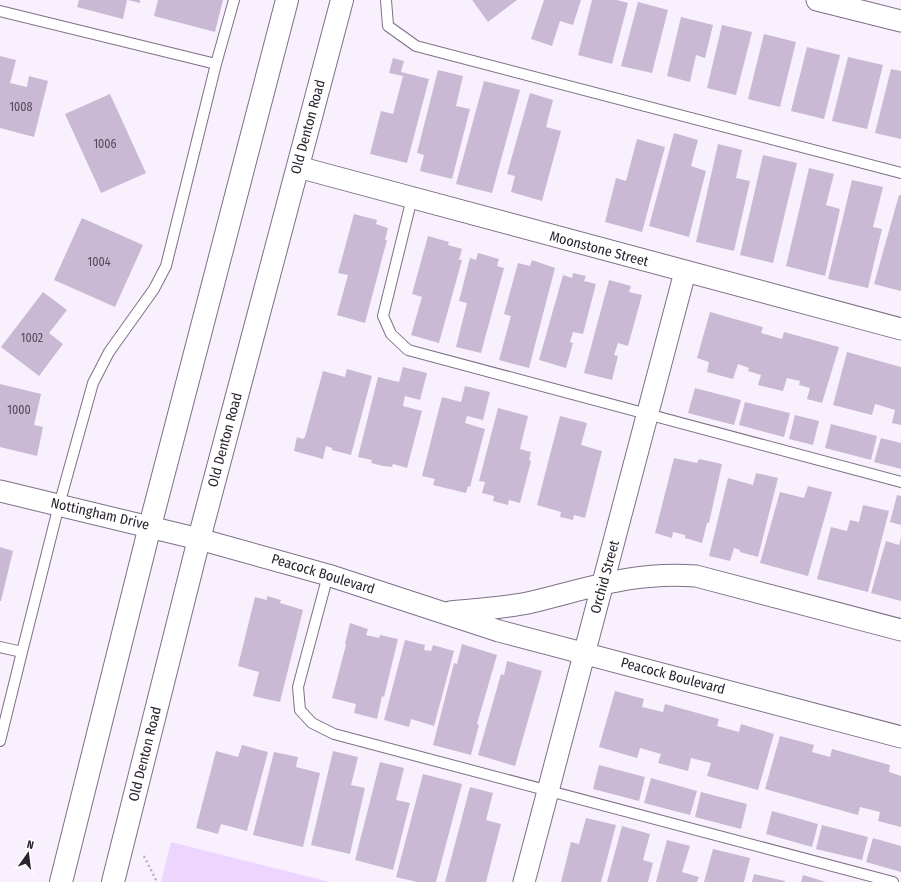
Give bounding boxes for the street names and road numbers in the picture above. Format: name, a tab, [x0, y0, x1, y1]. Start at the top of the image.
street label: Old Denton Road	[287, 78, 329, 176]
street label: Moonstone Street	[548, 228, 651, 270]
street label: Old Denton Road	[204, 391, 246, 489]
street label: Nottingham Drive	[49, 494, 151, 534]
street label: Orchid Street	[587, 538, 623, 616]
street label: Peacock Boulevard	[269, 550, 377, 598]
street label: Peacock Boulevard	[619, 654, 727, 698]
street label: Old Denton Road	[125, 705, 165, 803]

